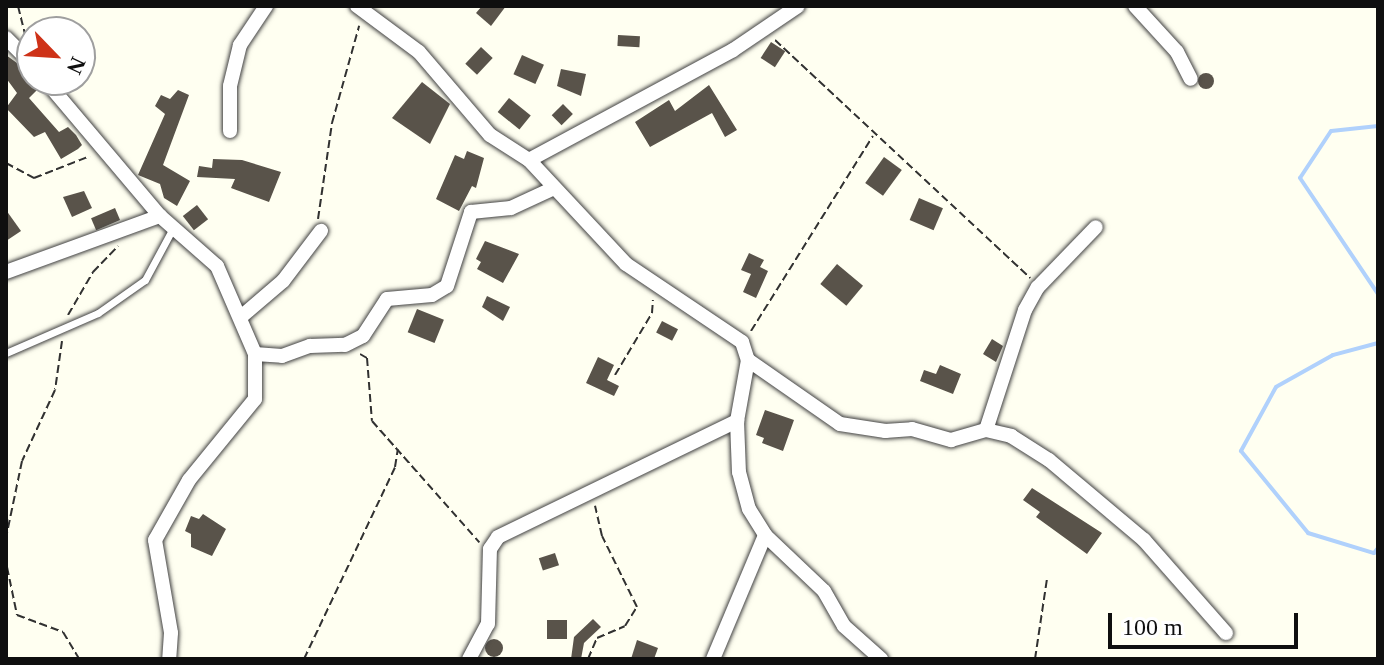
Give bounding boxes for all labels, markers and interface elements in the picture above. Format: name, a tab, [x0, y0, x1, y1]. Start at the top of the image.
north arrow	[16, 16, 96, 96]
text: N	[62, 53, 91, 78]
scale bar	[1112, 597, 1302, 647]
text: 100 m	[1122, 614, 1183, 640]

